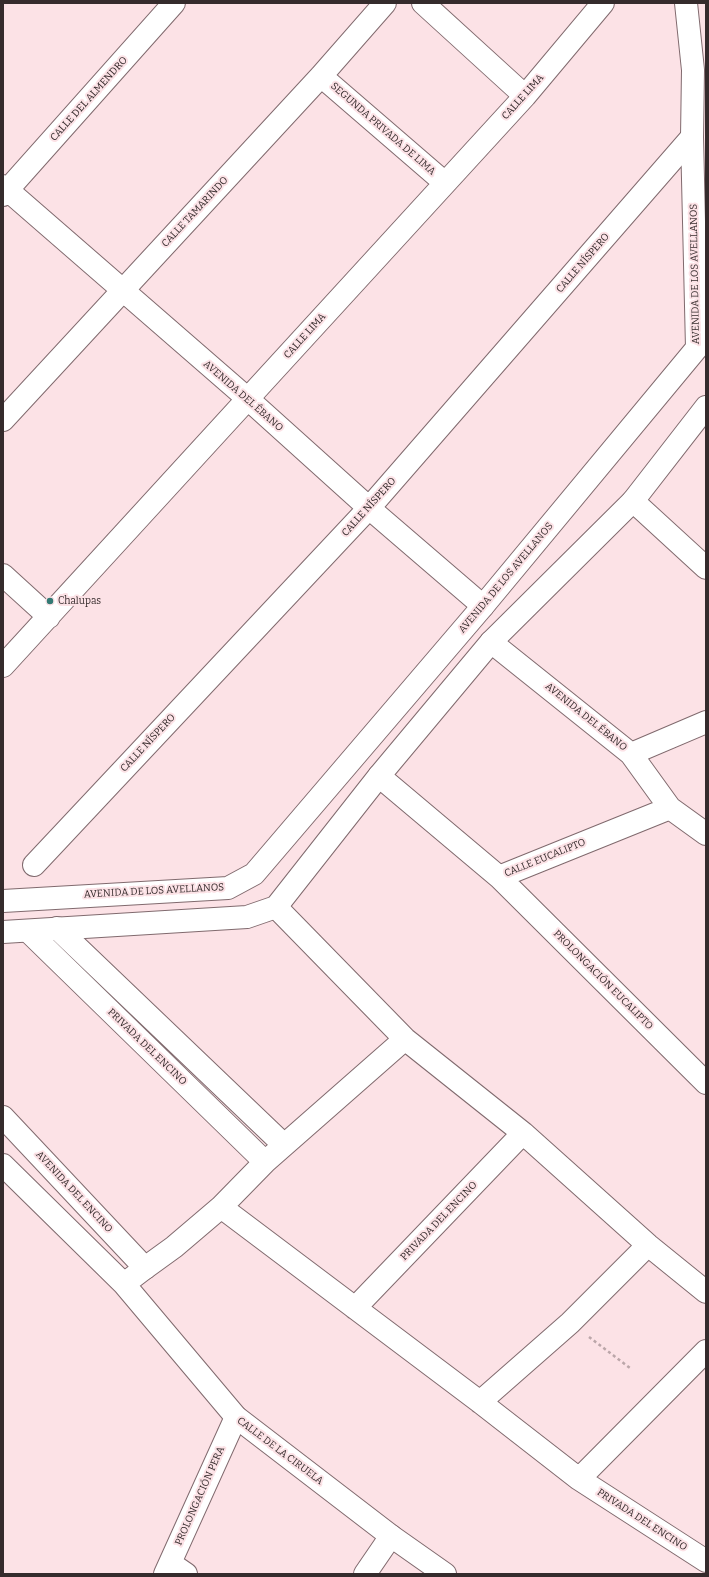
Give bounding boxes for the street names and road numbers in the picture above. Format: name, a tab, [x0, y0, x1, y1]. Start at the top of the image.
street label: CALLE DEL ALMENDRO	[48, 54, 130, 144]
street label: CALLE LIMA	[500, 72, 546, 122]
street label: SEGUNDA PRIVADA DE LIMA	[328, 80, 438, 178]
street label: CALLE TAMARINDO	[159, 174, 231, 250]
street label: AVENIDA DE LOS AVELLANOS	[688, 204, 702, 344]
street label: CALLE NÍSPERO	[554, 231, 612, 295]
street label: CALLE LIMA	[282, 311, 328, 361]
street label: AVENIDA DEL ÉBANO	[201, 358, 285, 434]
street label: CALLE NÍSPERO	[339, 475, 399, 539]
street label: AVENIDA DE LOS AVELLANOS	[456, 520, 556, 636]
street label: AVENIDA DEL ÉBANO	[543, 680, 629, 754]
street label: CALLE NÍSPERO	[118, 711, 178, 775]
street label: CALLE EUCALIPTO	[503, 836, 587, 880]
street label: AVENIDA DE LOS AVELLANOS	[84, 881, 224, 901]
street label: PROLONGACIÓN EUCALIPTO	[551, 928, 655, 1032]
street label: PRIVADA DEL ENCINO	[105, 1006, 189, 1088]
street label: AVENIDA DEL ENCINO	[33, 1149, 115, 1235]
street label: PRIVADA DEL ENCINO	[398, 1179, 480, 1263]
street label: CALLE DE LA CIRUELA	[235, 1415, 325, 1487]
street label: PROLONGACIÓN PERA	[173, 1445, 227, 1547]
street label: PRIVADA DEL ENCINO	[595, 1486, 689, 1554]

